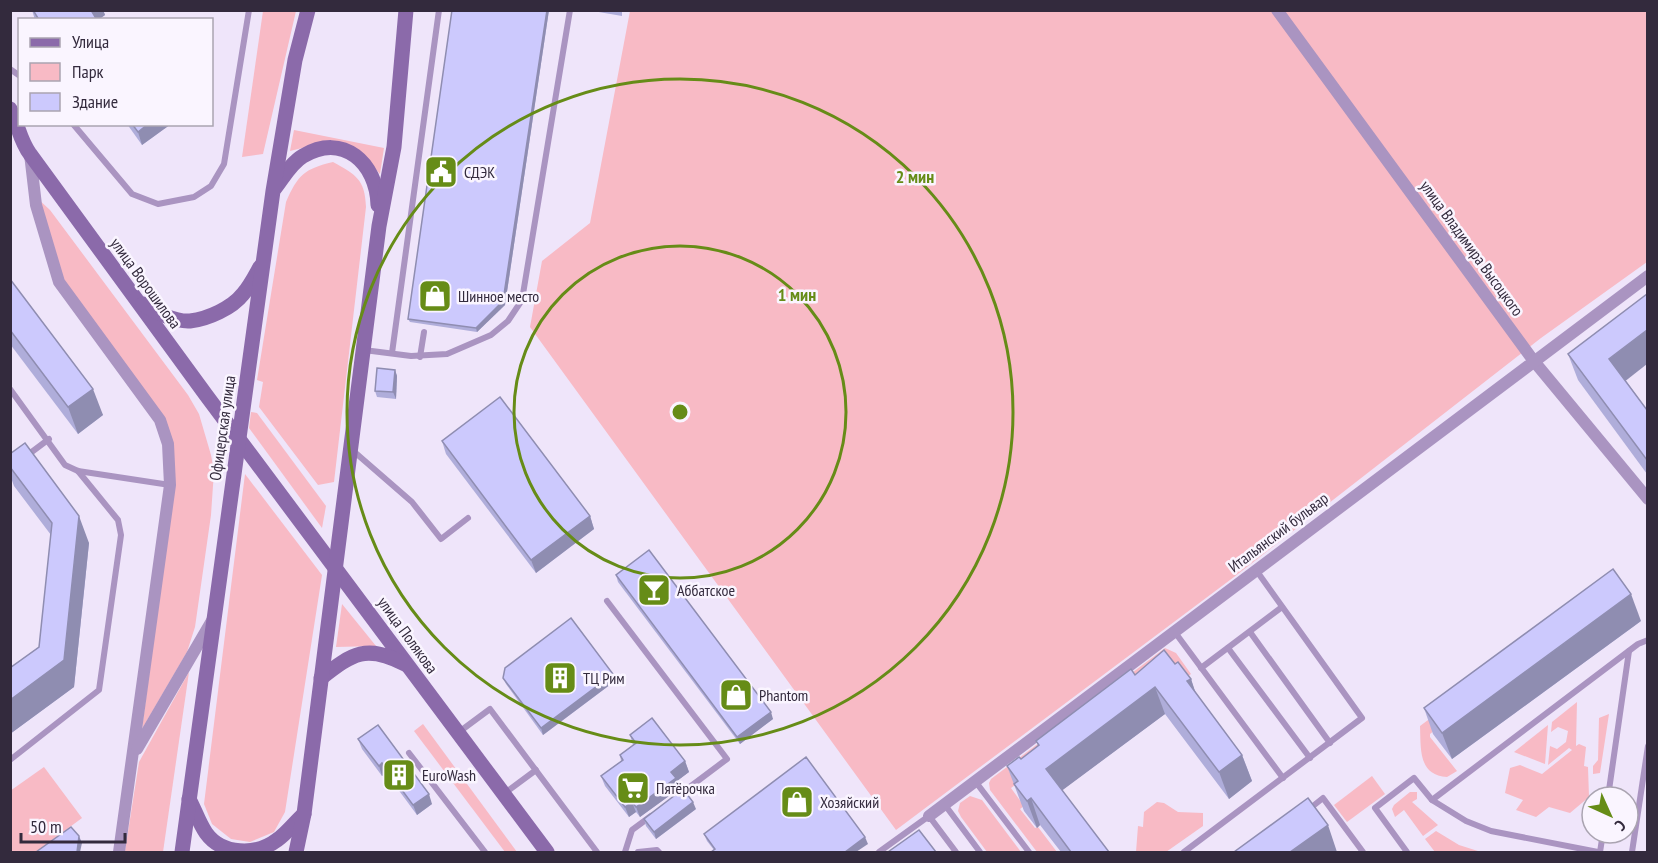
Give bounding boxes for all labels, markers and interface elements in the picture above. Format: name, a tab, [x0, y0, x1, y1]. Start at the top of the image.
legend	[18, 18, 213, 126]
text: Улица	[72, 30, 109, 53]
text: Парк	[72, 60, 103, 83]
text: Здание	[72, 90, 118, 113]
public building icon: СДЭК	[423, 154, 459, 190]
place label: СДЭК	[464, 162, 495, 182]
text: 2 мин	[896, 165, 934, 188]
street label: улица Владимира Высоцкого	[1416, 176, 1528, 320]
street label: улица Ворошилова	[106, 234, 186, 332]
shop icon: Шинное место	[417, 278, 453, 314]
text: 1 мин	[778, 283, 816, 306]
place label: Шинное место	[458, 286, 539, 306]
street label: Офицерская улица	[205, 374, 239, 482]
centre of rings	[670, 402, 690, 422]
street label: Итальянский бульвар	[1224, 488, 1332, 576]
bar icon: Аббатское	[636, 572, 672, 608]
place label: Аббатское	[677, 580, 735, 600]
street label: улица Полякова	[373, 593, 443, 677]
building icon: ТЦ Рим	[542, 660, 578, 696]
place label: ТЦ Рим	[583, 668, 625, 688]
shop icon: Phantom	[718, 677, 754, 713]
place label: Phantom	[759, 685, 808, 705]
building icon: EuroWash	[381, 757, 417, 793]
place label: EuroWash	[422, 765, 476, 785]
supermarket icon: Пятёрочка	[615, 770, 651, 806]
place label: Пятёрочка	[656, 778, 715, 798]
shop icon: Хозяйский	[779, 784, 815, 820]
north arrow	[1580, 785, 1640, 845]
place label: Хозяйский	[820, 792, 879, 812]
scale bar	[21, 806, 124, 844]
text: 50 m	[30, 815, 62, 838]
text: С	[1610, 816, 1630, 836]

